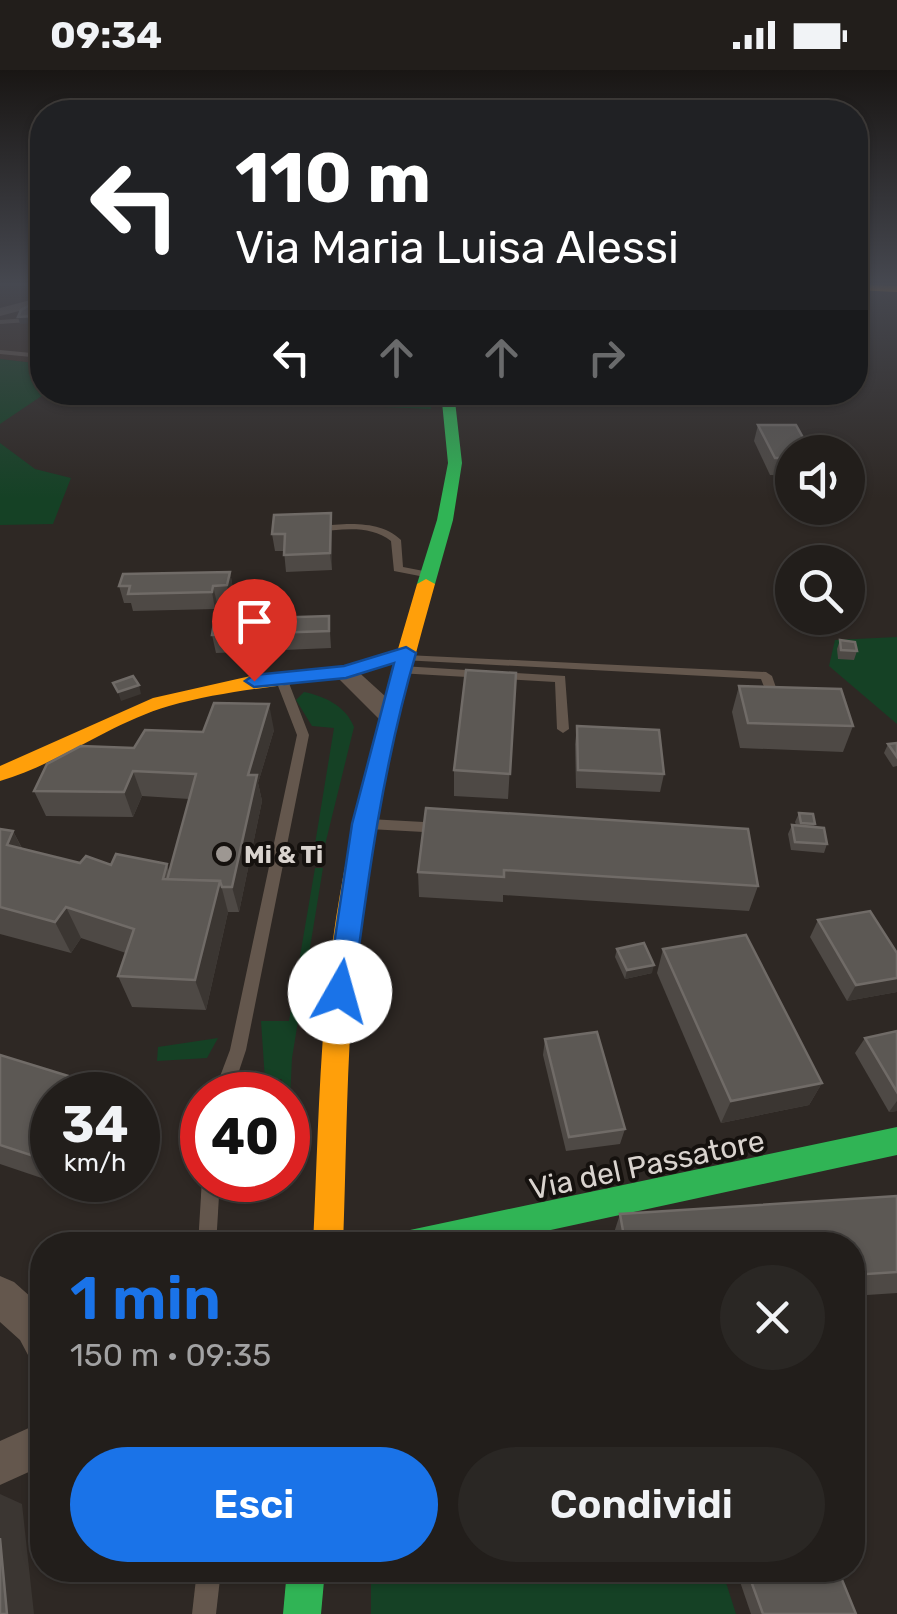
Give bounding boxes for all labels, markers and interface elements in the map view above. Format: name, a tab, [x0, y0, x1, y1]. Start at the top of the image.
text: 09:34	[50, 12, 162, 58]
text: 110 m	[235, 137, 431, 220]
icon: left	[70, 140, 200, 270]
text: Via Maria Luisa Alessi	[235, 221, 679, 274]
icon: left	[264, 330, 319, 385]
icon: ahead	[369, 330, 424, 385]
icon: ahead	[474, 330, 529, 385]
icon: right	[579, 330, 634, 385]
map controls	[775, 435, 865, 635]
button: sound	[775, 435, 865, 525]
button: search	[775, 545, 865, 635]
pin	[212, 579, 297, 682]
icon: arrive	[227, 594, 282, 649]
place label: Mi & Ti	[244, 840, 323, 869]
marker: Mi & Ti	[213, 843, 235, 865]
position arrow	[288, 940, 392, 1044]
speed limit sign: 40	[180, 1072, 310, 1202]
text: 34	[61, 1095, 129, 1155]
street label: Via del Passatore	[526, 1123, 768, 1207]
text: km/h	[64, 1148, 126, 1177]
text: 1 min	[70, 1263, 221, 1334]
button: close	[720, 1265, 825, 1370]
text: 150 m · 09:35	[70, 1336, 271, 1374]
button: Esci	[70, 1447, 438, 1562]
button: Condividi	[458, 1447, 825, 1562]

